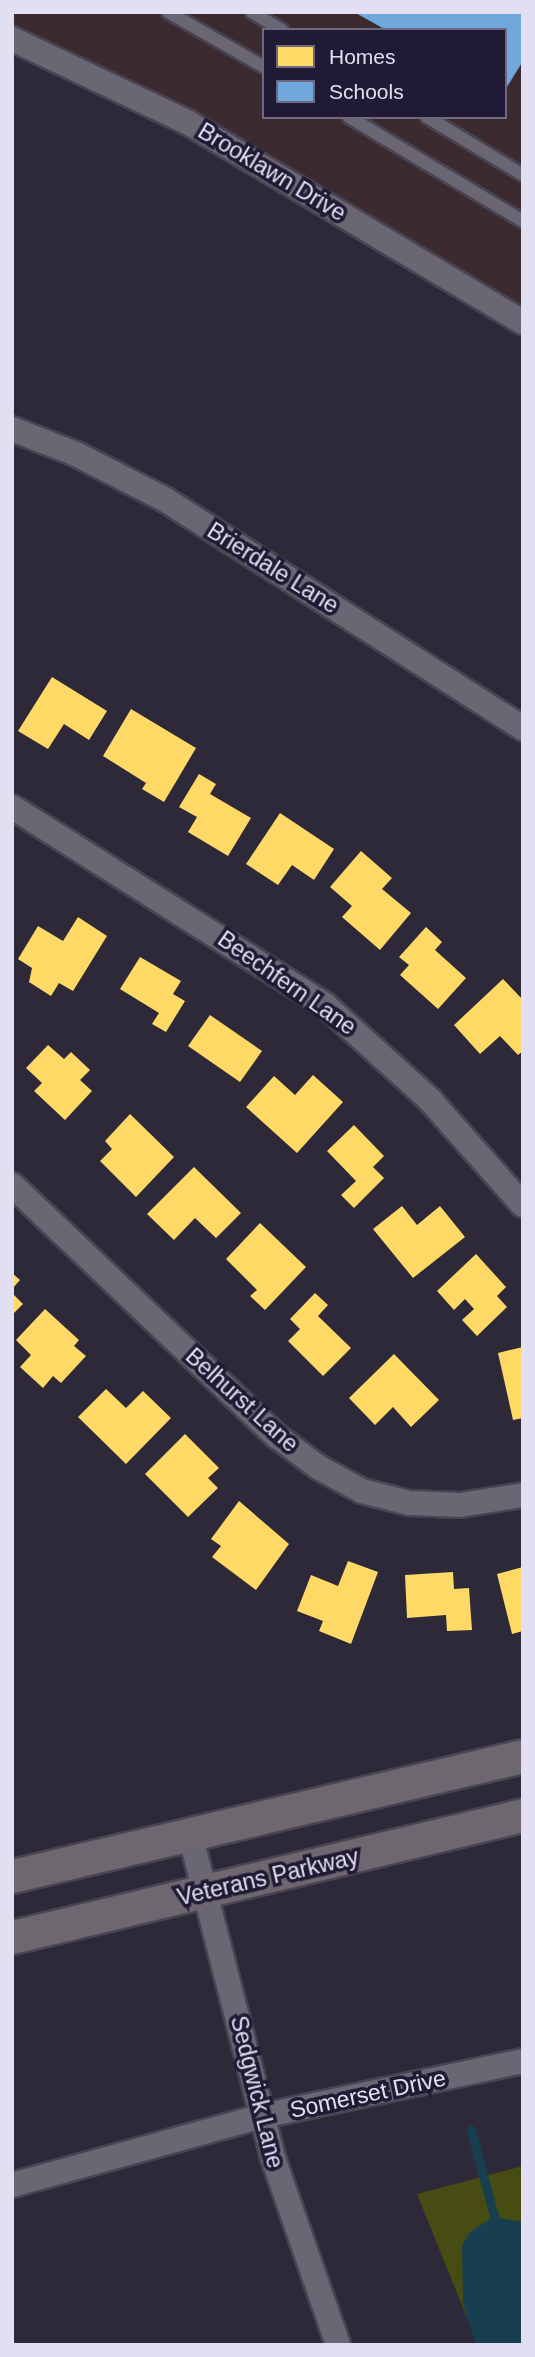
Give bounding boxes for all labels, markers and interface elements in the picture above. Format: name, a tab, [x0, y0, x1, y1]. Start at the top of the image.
legend	[262, 28, 507, 119]
text: Homes	[329, 45, 396, 68]
text: Schools	[329, 80, 404, 103]
street label: Brooklawn Drive	[193, 117, 351, 227]
street label: Brierdale Lane	[202, 517, 344, 619]
street label: Beechfern Lane	[213, 925, 361, 1041]
street label: Belhurst Lane	[180, 1342, 304, 1458]
street label: Veterans Parkway	[175, 1843, 361, 1911]
street label: Sedgwick Lane	[225, 2013, 289, 2171]
street label: Somerset Drive	[288, 2064, 448, 2124]

